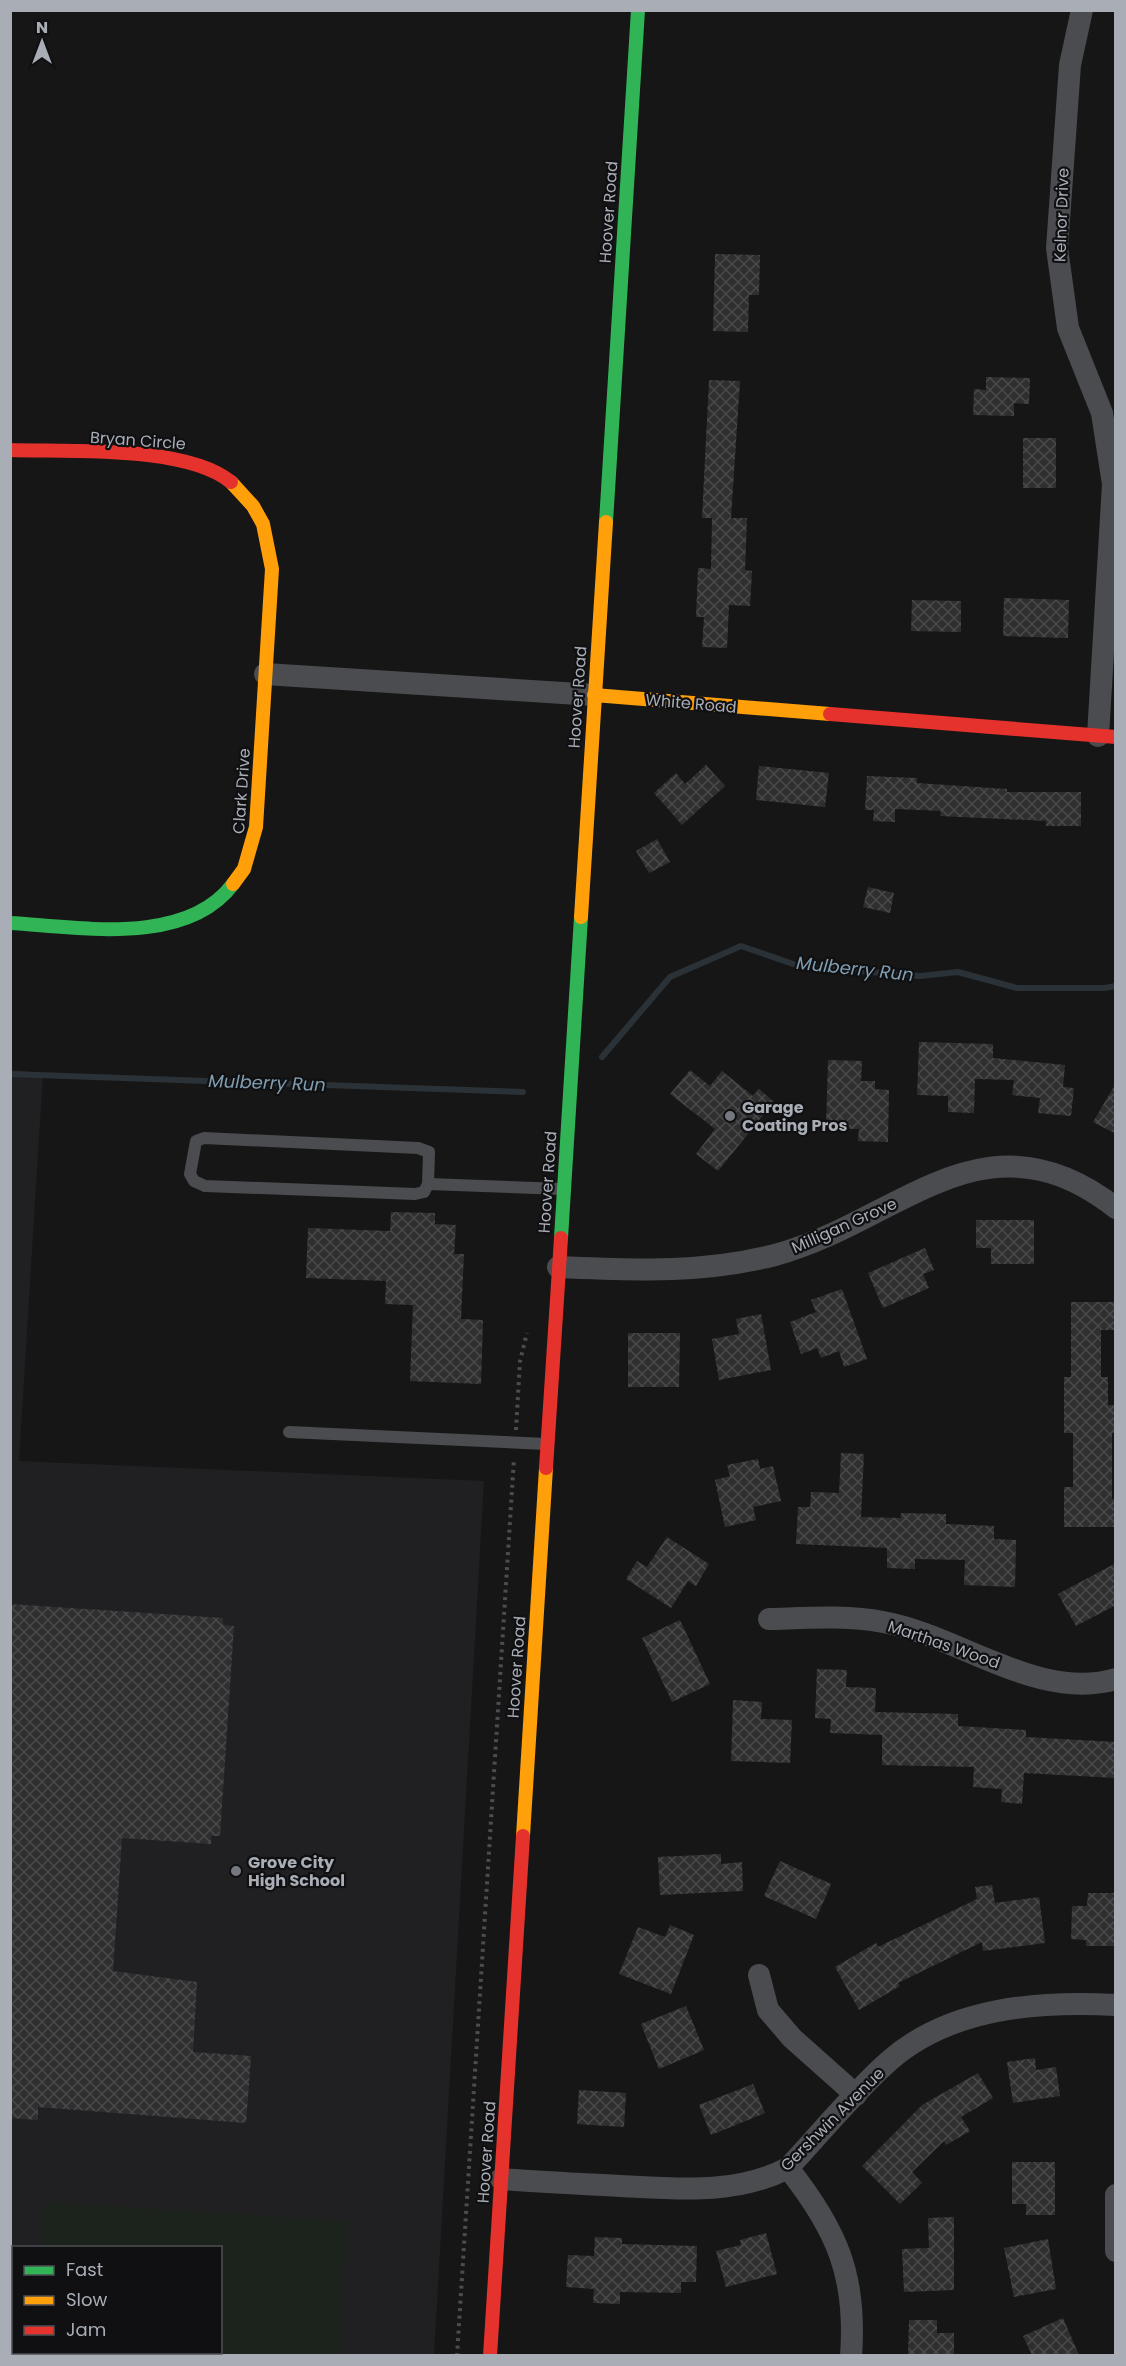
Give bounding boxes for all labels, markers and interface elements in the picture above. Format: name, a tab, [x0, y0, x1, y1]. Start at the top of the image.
north arrow	[12, 12, 72, 72]
text: N	[36, 16, 48, 39]
street label: Hoover Road	[593, 160, 624, 264]
street label: Kelnor Drive	[1048, 167, 1075, 263]
street label: Bryan Circle	[89, 426, 187, 455]
street label: Hoover Road	[562, 645, 593, 749]
street label: White Road	[644, 688, 737, 719]
street label: Clark Drive	[227, 747, 256, 835]
water label: Mulberry Run	[795, 950, 915, 987]
water label: Mulberry Run	[208, 1068, 326, 1097]
place label: Garage Coating Pros	[742, 1096, 848, 1137]
marker: Garage Coating Pros	[723, 1109, 737, 1123]
street label: Hoover Road	[532, 1130, 563, 1234]
street label: Milligan Grove	[788, 1192, 901, 1259]
street label: Hoover Road	[501, 1615, 532, 1719]
street label: Marthas Wood	[885, 1615, 1003, 1674]
place label: Grove City High School	[248, 1851, 345, 1892]
marker: Grove City High School	[229, 1864, 243, 1878]
street label: Gershwin Avenue	[775, 2062, 890, 2176]
street label: Hoover Road	[471, 2100, 502, 2204]
legend	[12, 2246, 222, 2354]
text: Fast	[66, 2257, 103, 2282]
text: Slow	[66, 2287, 108, 2312]
text: Jam	[66, 2317, 106, 2342]

